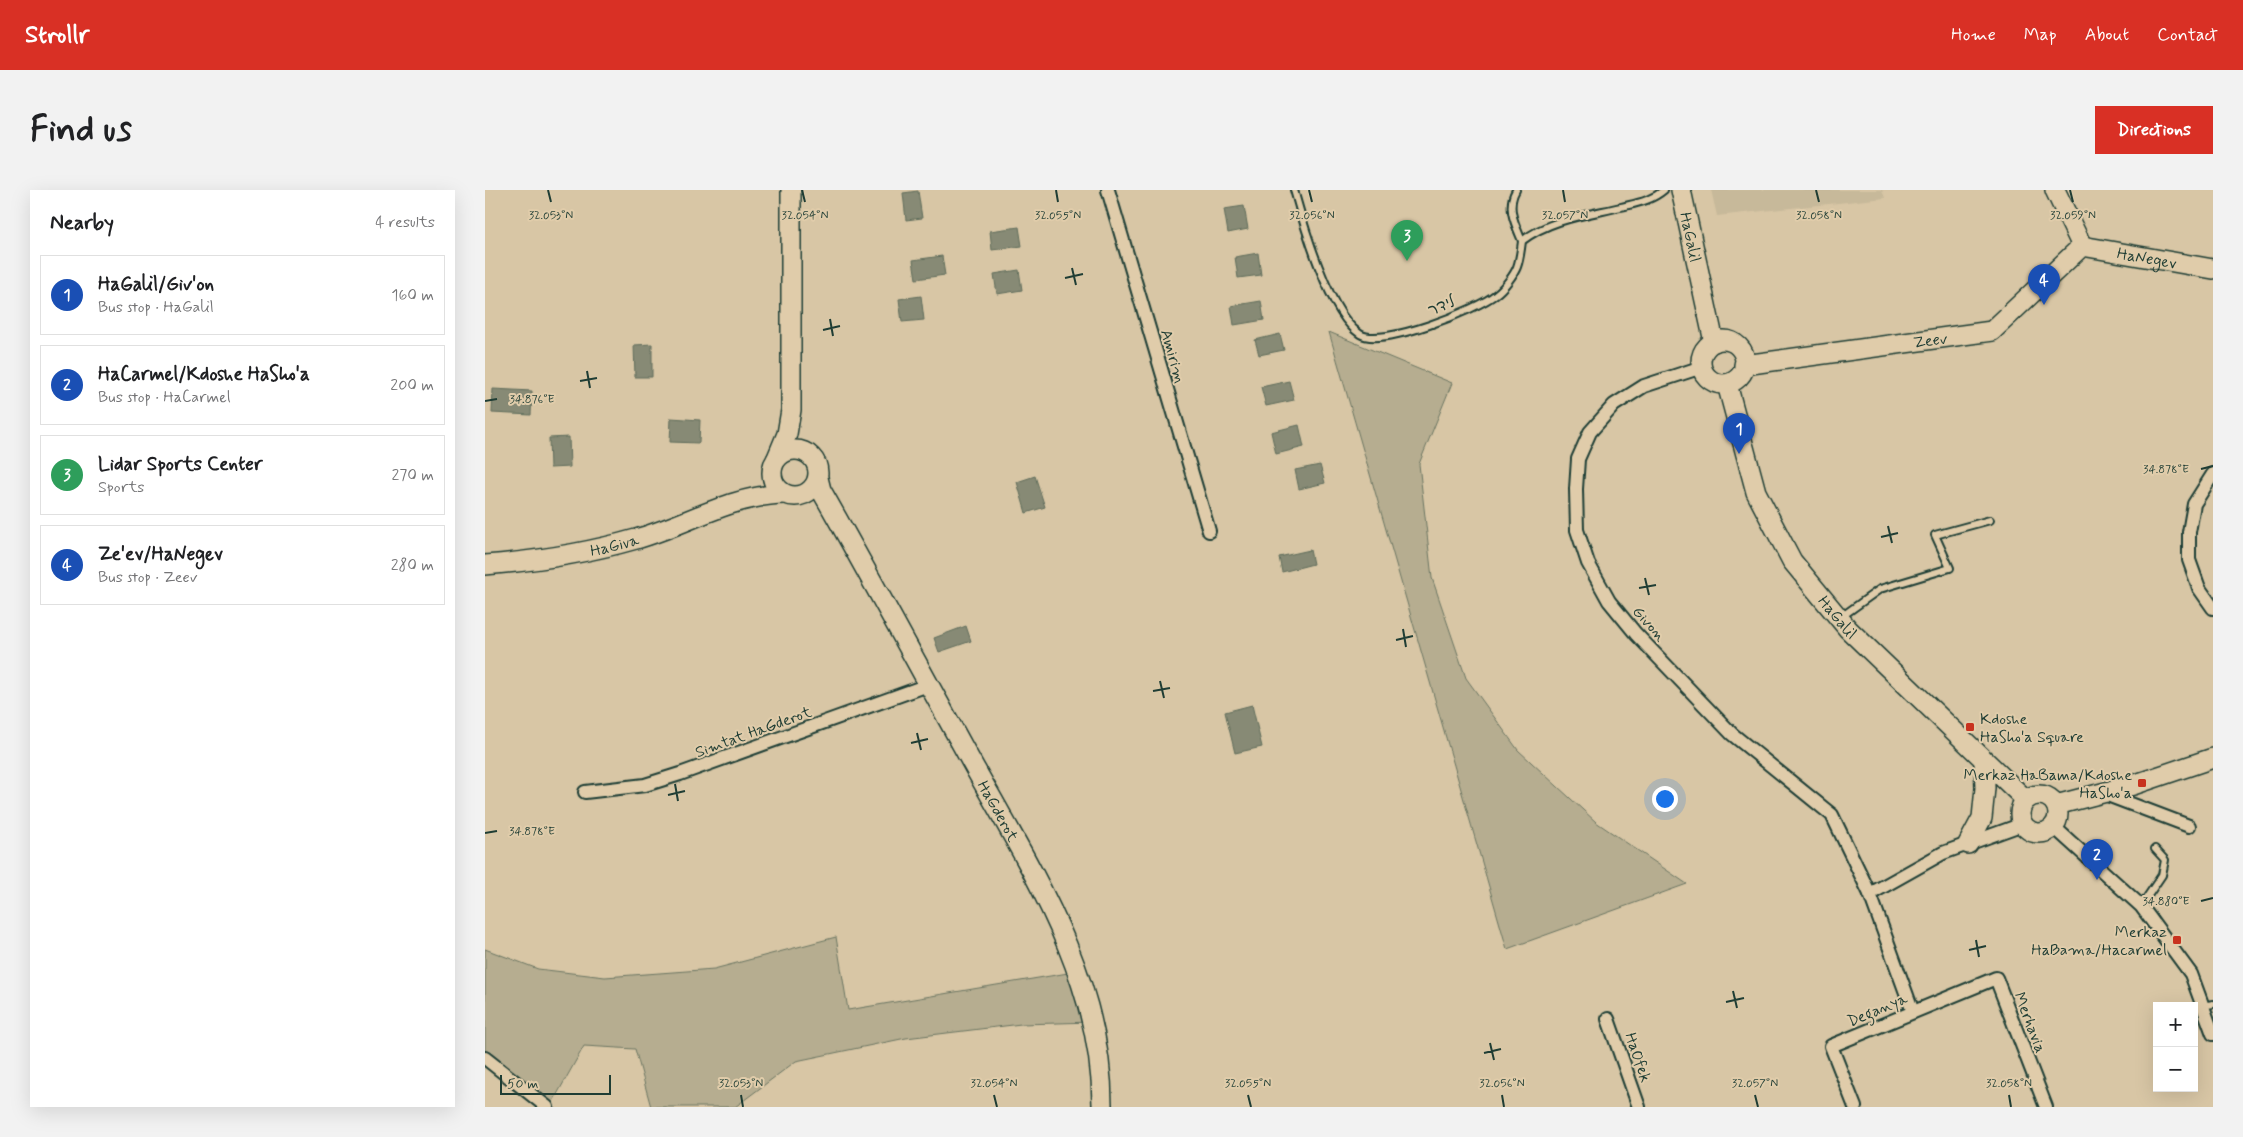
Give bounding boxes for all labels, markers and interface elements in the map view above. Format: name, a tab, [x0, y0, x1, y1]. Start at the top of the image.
text: Strollr	[25, 20, 89, 51]
text: Home	[1951, 23, 1996, 47]
text: Map	[2024, 23, 2057, 47]
text: About	[2085, 23, 2129, 47]
text: Contact	[2157, 23, 2218, 47]
button: Directions	[2095, 106, 2213, 154]
text: Find us	[30, 107, 132, 153]
text: 32.053°N	[529, 208, 573, 224]
text: 32.054°N	[782, 208, 828, 224]
text: 32.055°N	[1035, 208, 1081, 224]
text: 32.056°N	[1289, 208, 1335, 224]
text: 32.057°N	[1542, 208, 1588, 224]
text: 32.058°N	[1796, 208, 1842, 224]
text: 32.059°N	[2050, 208, 2096, 224]
text: Nearby	[50, 209, 114, 237]
street label: HaGalil	[1674, 210, 1705, 264]
text: 4 results	[375, 212, 435, 233]
pin: 3	[1391, 220, 1423, 261]
street label: HaNegev	[2115, 243, 2179, 275]
pin: 4	[2028, 264, 2060, 305]
text: HaGalil/Giv'on	[98, 272, 214, 297]
text: 1	[63, 285, 71, 306]
text: 160 m	[391, 285, 434, 306]
street label: לידר	[1425, 291, 1459, 321]
text: Bus stop · HaGalil	[98, 297, 214, 318]
street label: Amirim	[1155, 327, 1190, 386]
street label: Zeev	[1912, 328, 1949, 354]
text: HaCarmel/Kdoshe HaSho'a	[98, 362, 310, 387]
text: 2	[63, 375, 71, 396]
text: 200 m	[390, 375, 434, 396]
text: Bus stop · HaCarmel	[98, 387, 231, 408]
text: 34.876°E	[509, 392, 555, 408]
pin: 1	[1723, 413, 1755, 454]
text: Lidar Sports Center	[98, 452, 263, 477]
text: 34.878°E	[2143, 462, 2189, 478]
text: 3	[63, 465, 71, 486]
text: 270 m	[391, 465, 434, 486]
text: Sports	[98, 477, 144, 498]
street label: HaGiva	[588, 530, 642, 562]
text: Ze'ev/HaNegev	[98, 542, 223, 567]
text: 4	[62, 555, 72, 576]
text: 280 m	[391, 555, 434, 576]
text: Bus stop · Zeev	[98, 567, 198, 588]
street label: HaGalil	[1813, 592, 1861, 644]
street label: Givon	[1627, 602, 1671, 647]
street label: Simtat HaGderot	[692, 701, 815, 763]
place label: Kdoshe HaSho'a Square	[1980, 709, 2084, 748]
marker: Kdoshe HaSho'a Square	[1964, 721, 1976, 733]
place label: Merkaz HaBama/Kdoshe HaSho'a	[1963, 765, 2132, 804]
street label: HaGderot	[972, 777, 1023, 846]
marker: Merkaz HaBama/Kdoshe HaSho'a	[2136, 777, 2148, 789]
your location	[1652, 786, 1678, 812]
text: 34.878°E	[509, 824, 555, 840]
pin: 2	[2081, 839, 2113, 880]
text: 34.880°E	[2142, 894, 2190, 910]
place label: Merkaz HaBama/Hacarmel	[2031, 922, 2167, 961]
marker: Merkaz HaBama/Hacarmel	[2171, 934, 2183, 946]
street label: Deganya	[1844, 988, 1911, 1033]
street label: Merhavia	[2008, 989, 2051, 1056]
map controls	[2153, 1002, 2198, 1092]
button: +	[2153, 1002, 2198, 1047]
street label: HaOfek	[1619, 1030, 1656, 1085]
button: −	[2153, 1047, 2198, 1092]
scale bar	[500, 1072, 611, 1095]
text: 50 m	[507, 1075, 538, 1093]
text: 32.053°N	[719, 1076, 763, 1092]
text: 32.054°N	[971, 1076, 1017, 1092]
text: 32.055°N	[1225, 1076, 1271, 1092]
text: 32.056°N	[1479, 1076, 1525, 1092]
text: 32.057°N	[1732, 1076, 1778, 1092]
text: 32.058°N	[1986, 1076, 2032, 1092]

